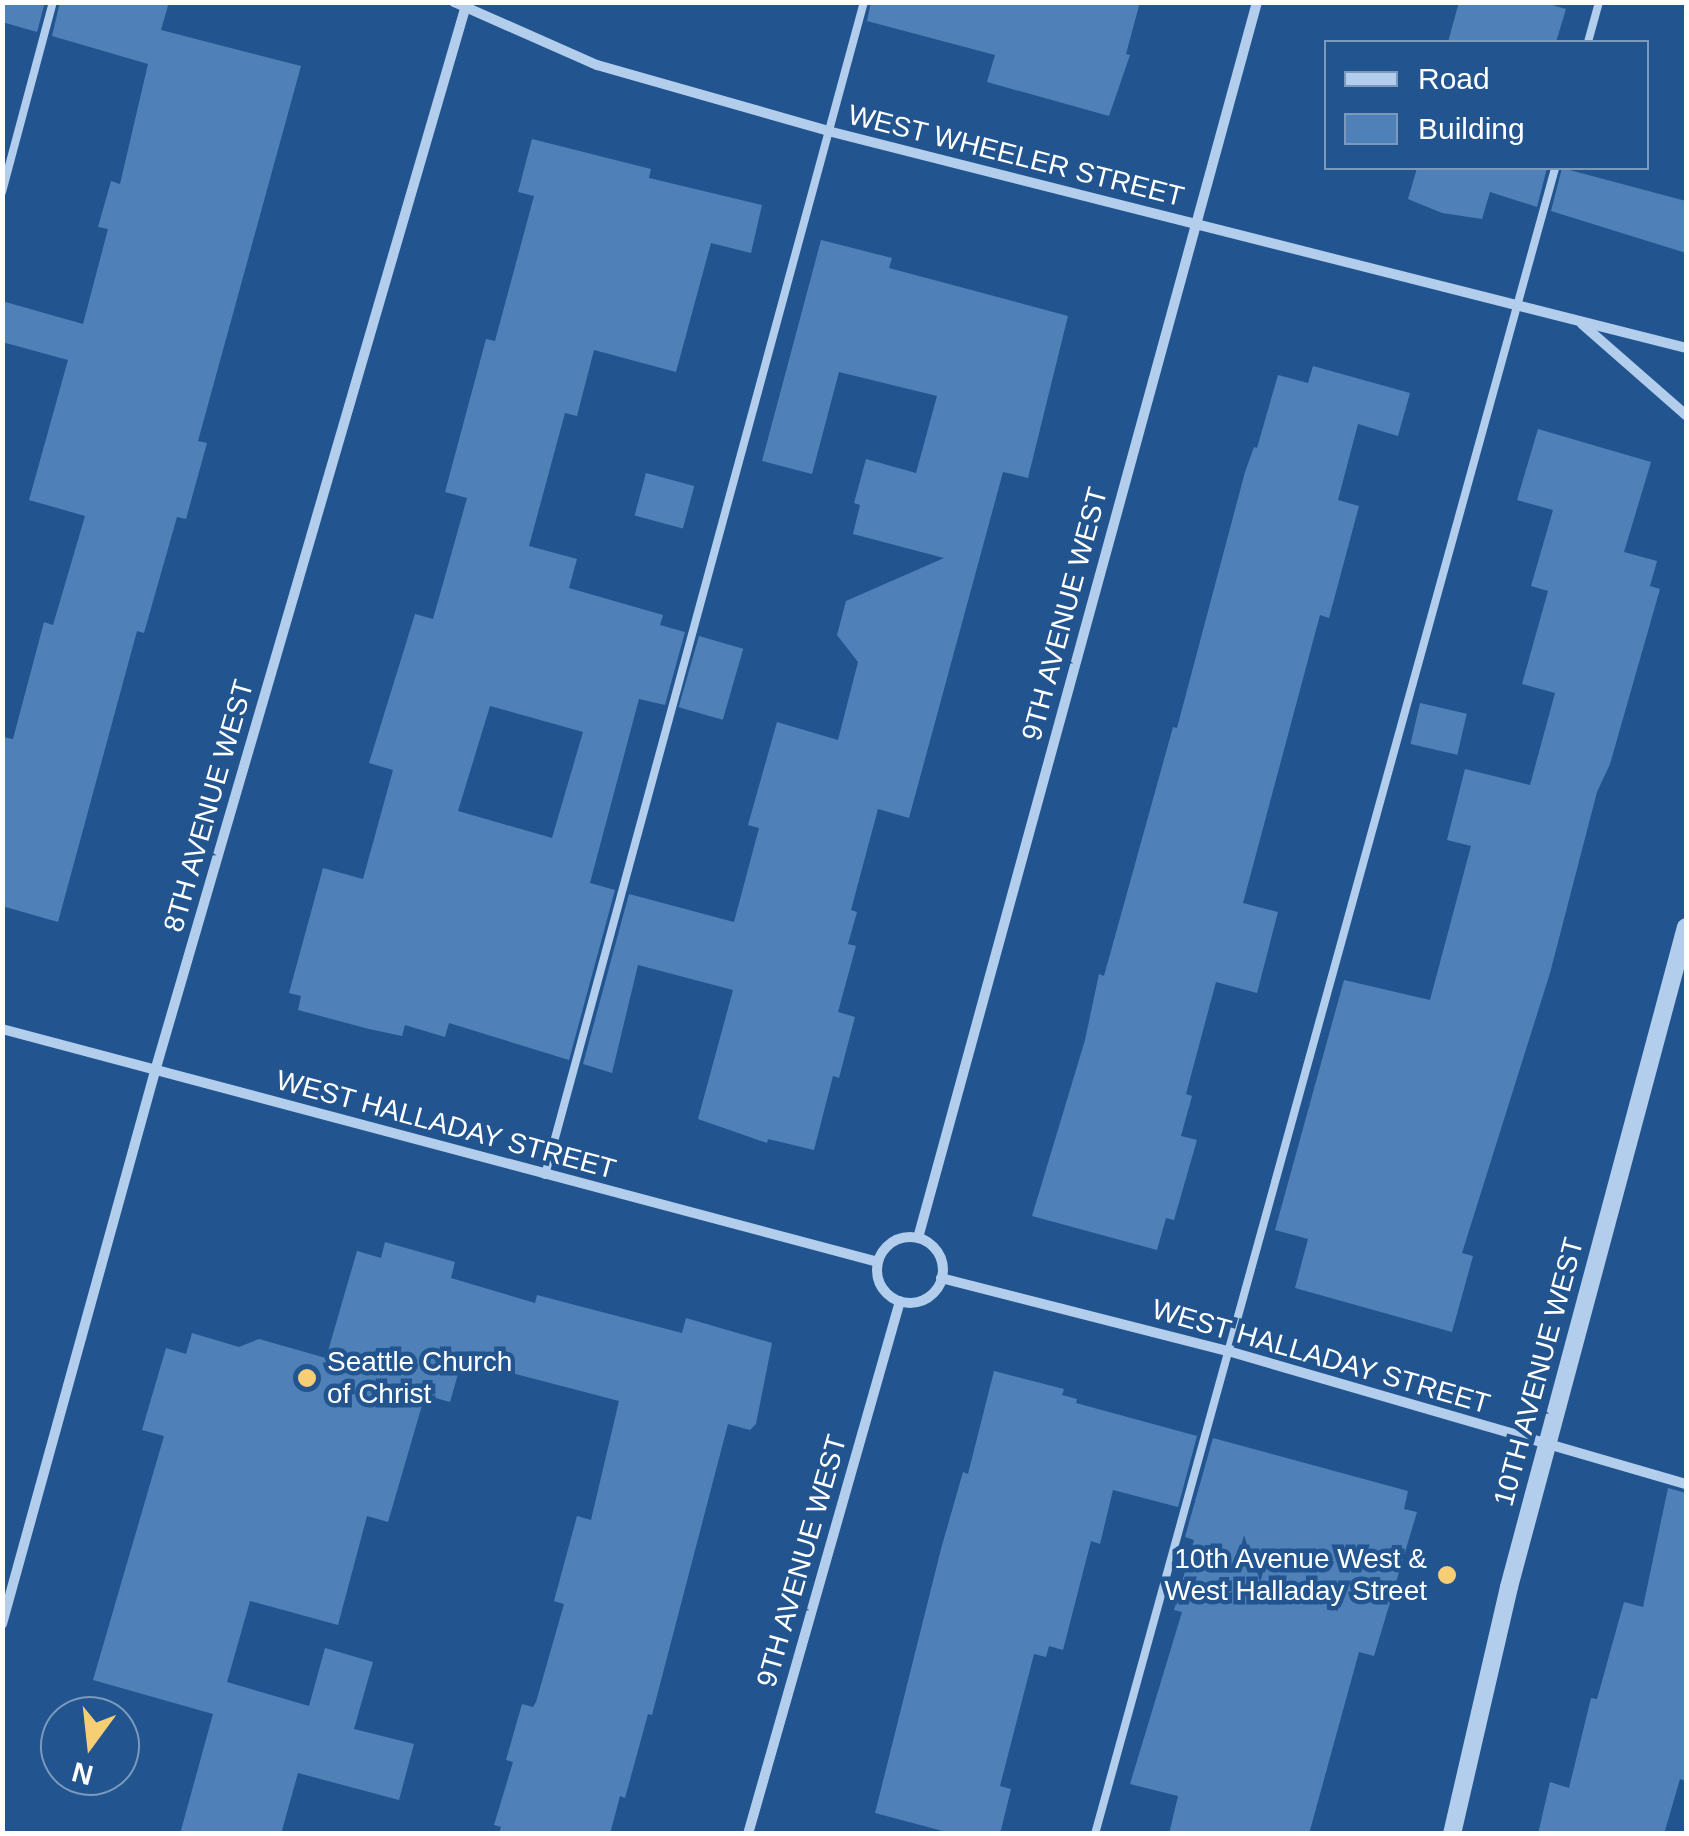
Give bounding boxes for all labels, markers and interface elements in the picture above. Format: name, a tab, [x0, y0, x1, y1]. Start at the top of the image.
legend	[1324, 40, 1649, 170]
text: Road	[1418, 62, 1490, 95]
street label: WEST WHEELER STREET	[844, 98, 1188, 214]
text: Building	[1418, 112, 1525, 145]
street label: 9TH AVENUE WEST	[1015, 483, 1115, 745]
street label: 8TH AVENUE WEST	[157, 675, 261, 937]
street label: WEST HALLADAY STREET	[272, 1063, 620, 1187]
street label: 10TH AVENUE WEST	[1487, 1233, 1591, 1511]
street label: WEST HALLADAY STREET	[1148, 1292, 1494, 1422]
place label: Seattle Church of Christ	[327, 1345, 512, 1411]
marker: Seattle Church of Christ	[296, 1367, 318, 1389]
street label: 9TH AVENUE WEST	[750, 1430, 854, 1692]
place label: 10th Avenue West & West Halladay Street	[1165, 1542, 1427, 1608]
marker: 10th Avenue West & West Halladay Street	[1436, 1564, 1458, 1586]
north arrow	[40, 1696, 140, 1796]
text: N	[69, 1756, 96, 1791]

